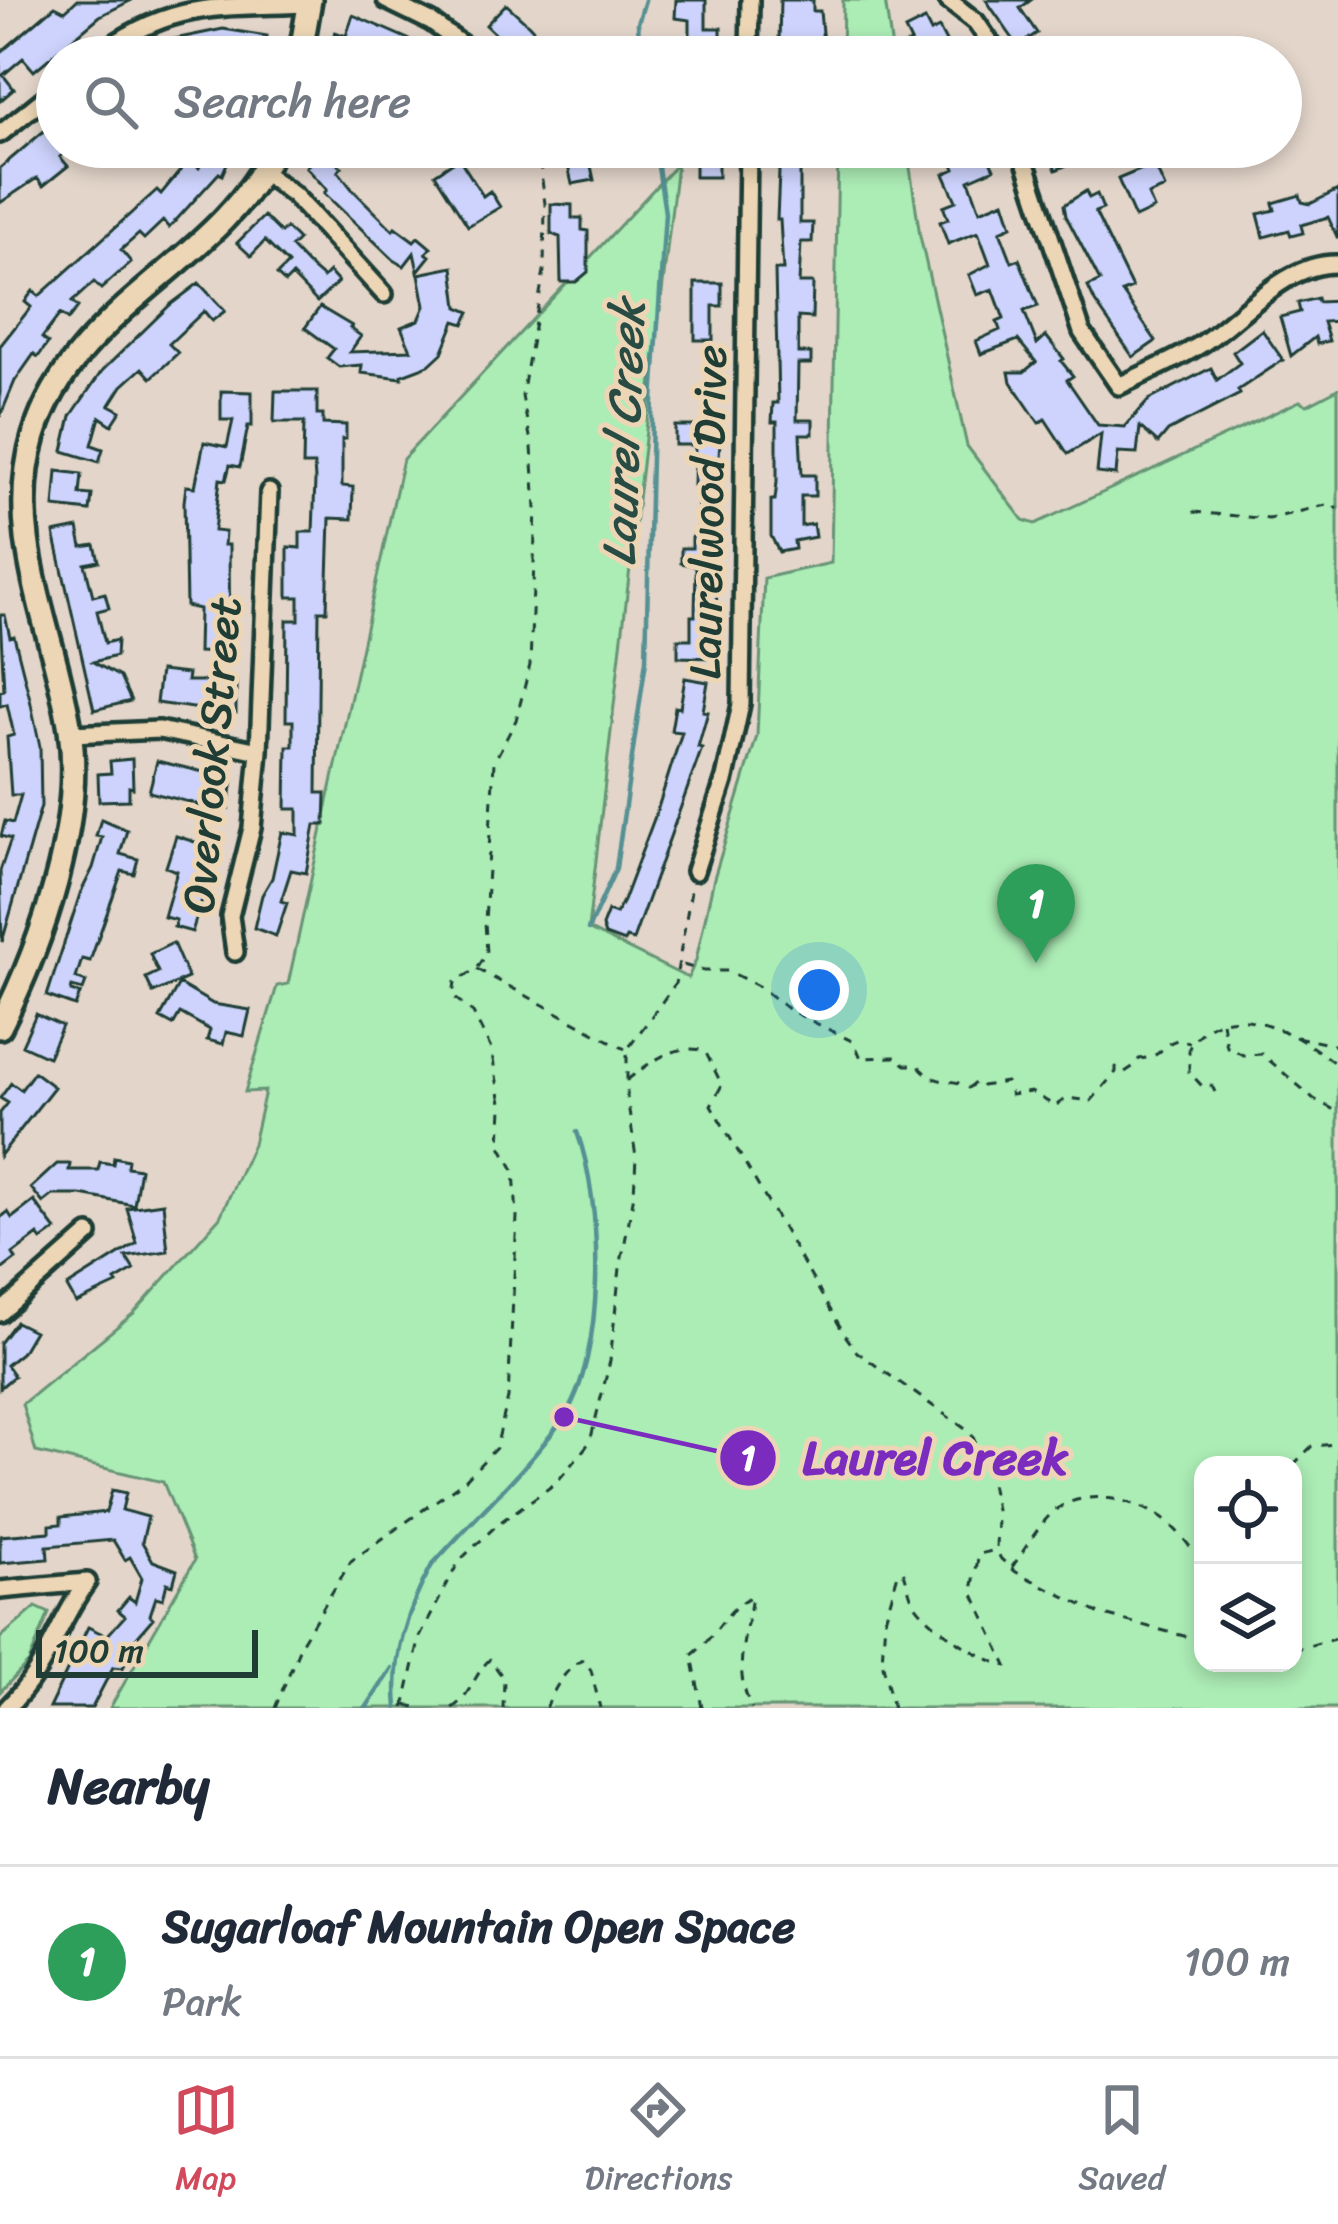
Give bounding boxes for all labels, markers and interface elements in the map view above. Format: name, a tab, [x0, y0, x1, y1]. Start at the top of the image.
search box	[36, 36, 1302, 168]
text: Search here	[174, 62, 411, 142]
icon: search	[78, 69, 144, 135]
water label: Laurel Creek	[576, 293, 670, 567]
street label: Laurelwood Drive	[665, 344, 751, 680]
street label: Overlook Street	[158, 593, 266, 917]
pin: 1	[997, 864, 1075, 963]
your location	[789, 960, 849, 1020]
text: Laurel Creek	[802, 1415, 1069, 1500]
callout: Laurel Creek	[718, 1416, 1092, 1500]
text: 1	[740, 1426, 756, 1490]
map controls	[1194, 1456, 1302, 1672]
button: locate	[1194, 1456, 1302, 1564]
button: layers	[1194, 1564, 1302, 1672]
text: 100 m	[54, 1622, 144, 1680]
scale bar	[36, 1624, 258, 1677]
text: Nearby	[48, 1741, 209, 1831]
text: Sugarloaf Mountain Open Space	[162, 1887, 795, 1967]
text: 1	[79, 1927, 95, 1996]
text: 100 m	[1184, 1927, 1290, 1996]
text: Park	[162, 1967, 242, 2036]
tab: Map	[173, 2077, 239, 2207]
tab: Directions	[585, 2077, 732, 2207]
tab: Saved	[1078, 2077, 1165, 2207]

